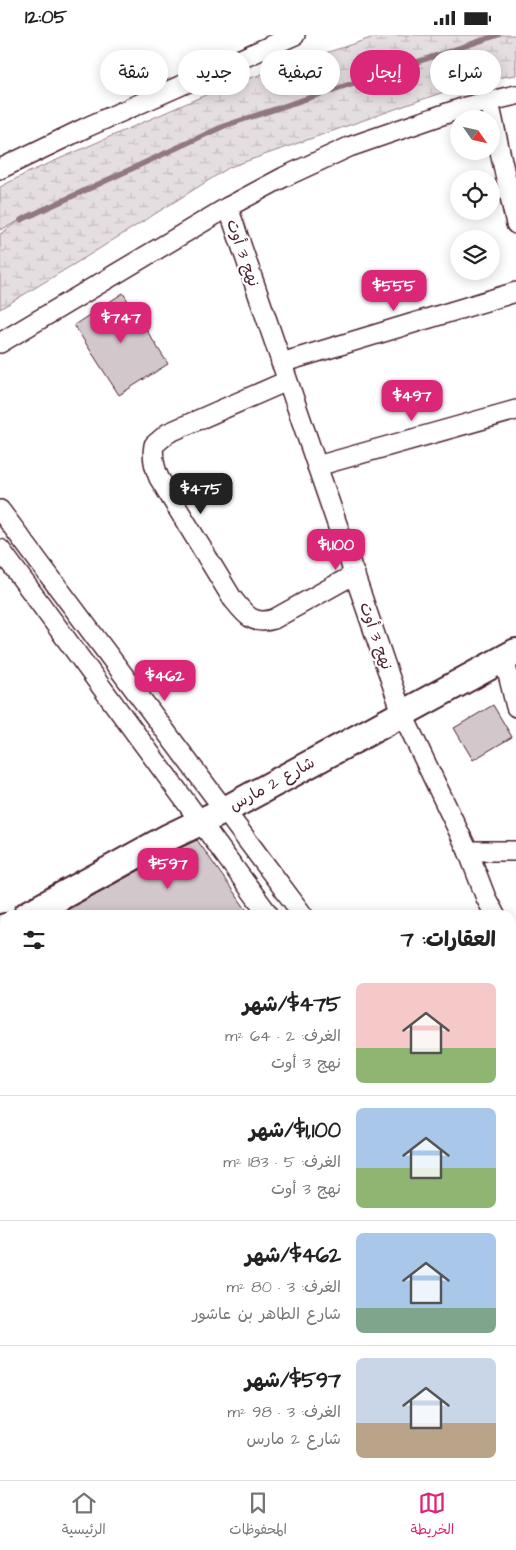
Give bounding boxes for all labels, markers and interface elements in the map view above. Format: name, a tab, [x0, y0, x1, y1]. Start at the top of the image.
text: 12:05	[25, 4, 67, 31]
chip: شقة	[100, 50, 168, 95]
chip: جديد	[178, 50, 250, 95]
chip: تصفية	[260, 50, 340, 95]
chip: إيجار	[350, 50, 420, 95]
chip: شراء	[430, 50, 501, 95]
north arrow	[450, 110, 500, 160]
map controls	[450, 110, 500, 280]
button: locate	[450, 170, 500, 220]
street label: نهج 3 أوت	[221, 216, 265, 290]
button: layers	[450, 230, 500, 280]
pin: $555	[364, 269, 424, 312]
text: $555	[373, 275, 415, 297]
pin: $747	[91, 301, 151, 344]
text: $747	[101, 307, 141, 329]
pin: $497	[382, 379, 442, 422]
text: $497	[393, 385, 431, 407]
pin: $475	[171, 473, 231, 515]
text: $475	[181, 478, 221, 500]
pin: $1,100	[295, 529, 377, 571]
text: $1,100	[318, 534, 354, 556]
street label: نهج 3 أوت	[354, 599, 398, 673]
pin: $462	[135, 659, 195, 702]
text: $462	[146, 665, 184, 687]
street label: شارع 2 مارس	[225, 751, 319, 817]
pin: $597	[138, 847, 198, 890]
text: $597	[148, 853, 188, 875]
text: العقارات: 7	[401, 925, 496, 954]
icon: filters	[20, 926, 48, 954]
text: $475/شهر	[243, 990, 341, 1019]
icon: home	[396, 1003, 456, 1063]
text: الغرف: 2 · 64 m²	[225, 1025, 341, 1047]
text: نهج 3 أوت	[271, 1052, 341, 1074]
text: $1,100/شهر	[249, 1116, 341, 1145]
icon: home	[396, 1128, 456, 1188]
text: الغرف: 5 · 183 m²	[223, 1151, 341, 1173]
text: نهج 3 أوت	[271, 1178, 341, 1200]
text: $462/شهر	[245, 1241, 341, 1270]
icon: home	[396, 1253, 456, 1313]
text: الغرف: 3 · 80 m²	[226, 1276, 341, 1298]
text: شارع الطاهر بن عاشور	[192, 1303, 341, 1325]
text: $597/شهر	[245, 1366, 341, 1395]
icon: home	[396, 1378, 456, 1438]
text: الغرف: 3 · 98 m²	[227, 1401, 341, 1423]
text: شارع 2 مارس	[247, 1428, 341, 1450]
tab: الرئيسية	[62, 1489, 106, 1542]
tab: المحفوظات	[229, 1489, 287, 1542]
tab: الخريطة	[411, 1489, 454, 1542]

